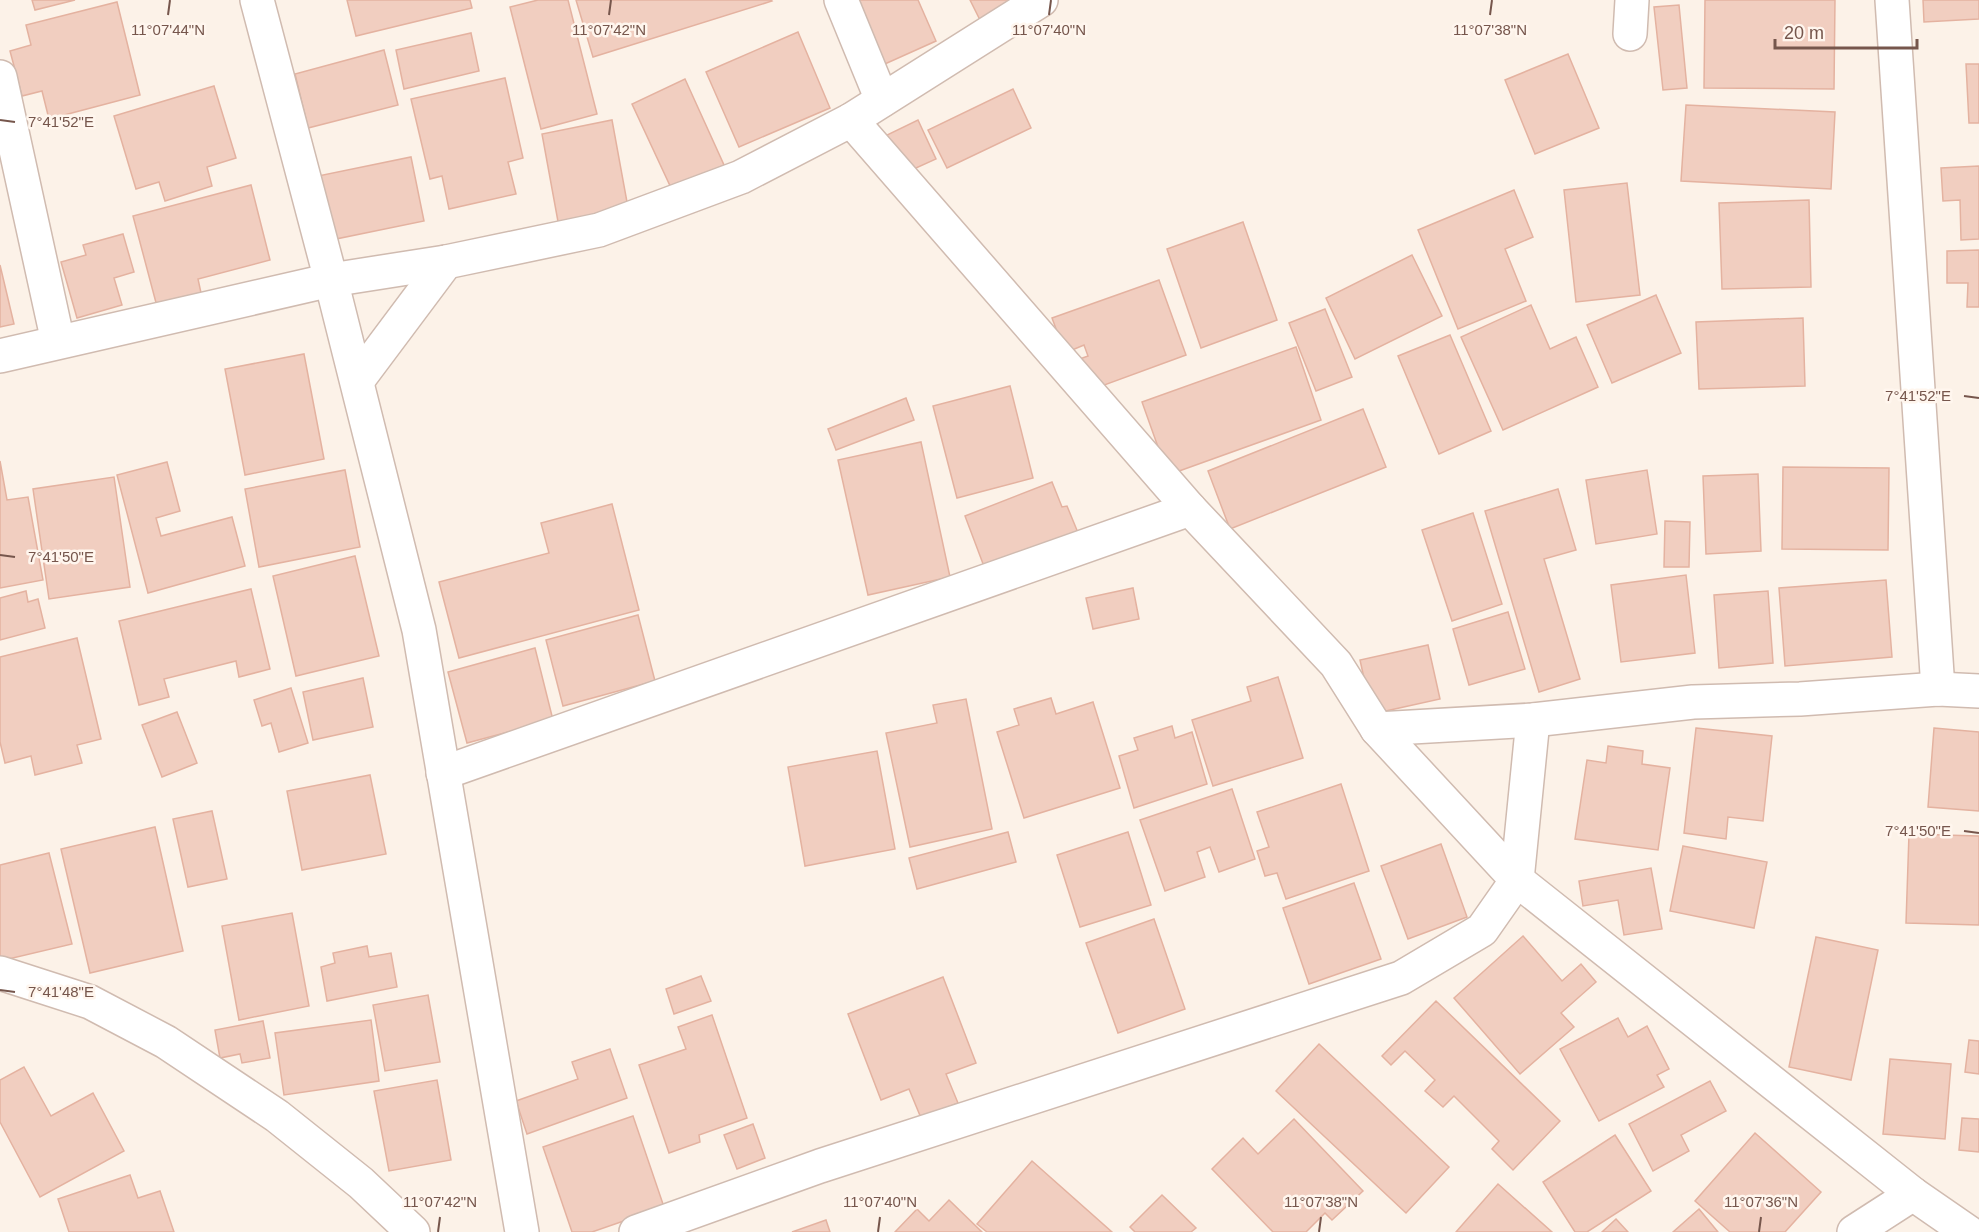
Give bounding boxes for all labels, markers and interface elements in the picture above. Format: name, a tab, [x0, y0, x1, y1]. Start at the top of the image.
scale bar	[1775, 12, 1918, 50]
text: 11°07'44"N	[131, 21, 205, 38]
text: 11°07'42"N	[572, 21, 646, 38]
text: 11°07'40"N	[1012, 21, 1086, 38]
text: 11°07'38"N	[1453, 21, 1527, 38]
text: 20 m	[1784, 23, 1824, 43]
text: 7°41'52"E	[28, 113, 94, 130]
text: 7°41'52"E	[1885, 387, 1951, 404]
text: 7°41'50"E	[28, 548, 94, 565]
text: 7°41'50"E	[1885, 822, 1951, 839]
text: 7°41'48"E	[28, 983, 94, 1000]
text: 11°07'42"N	[403, 1193, 477, 1210]
text: 11°07'40"N	[843, 1193, 917, 1210]
text: 11°07'38"N	[1284, 1193, 1358, 1210]
text: 11°07'36"N	[1724, 1193, 1798, 1210]

